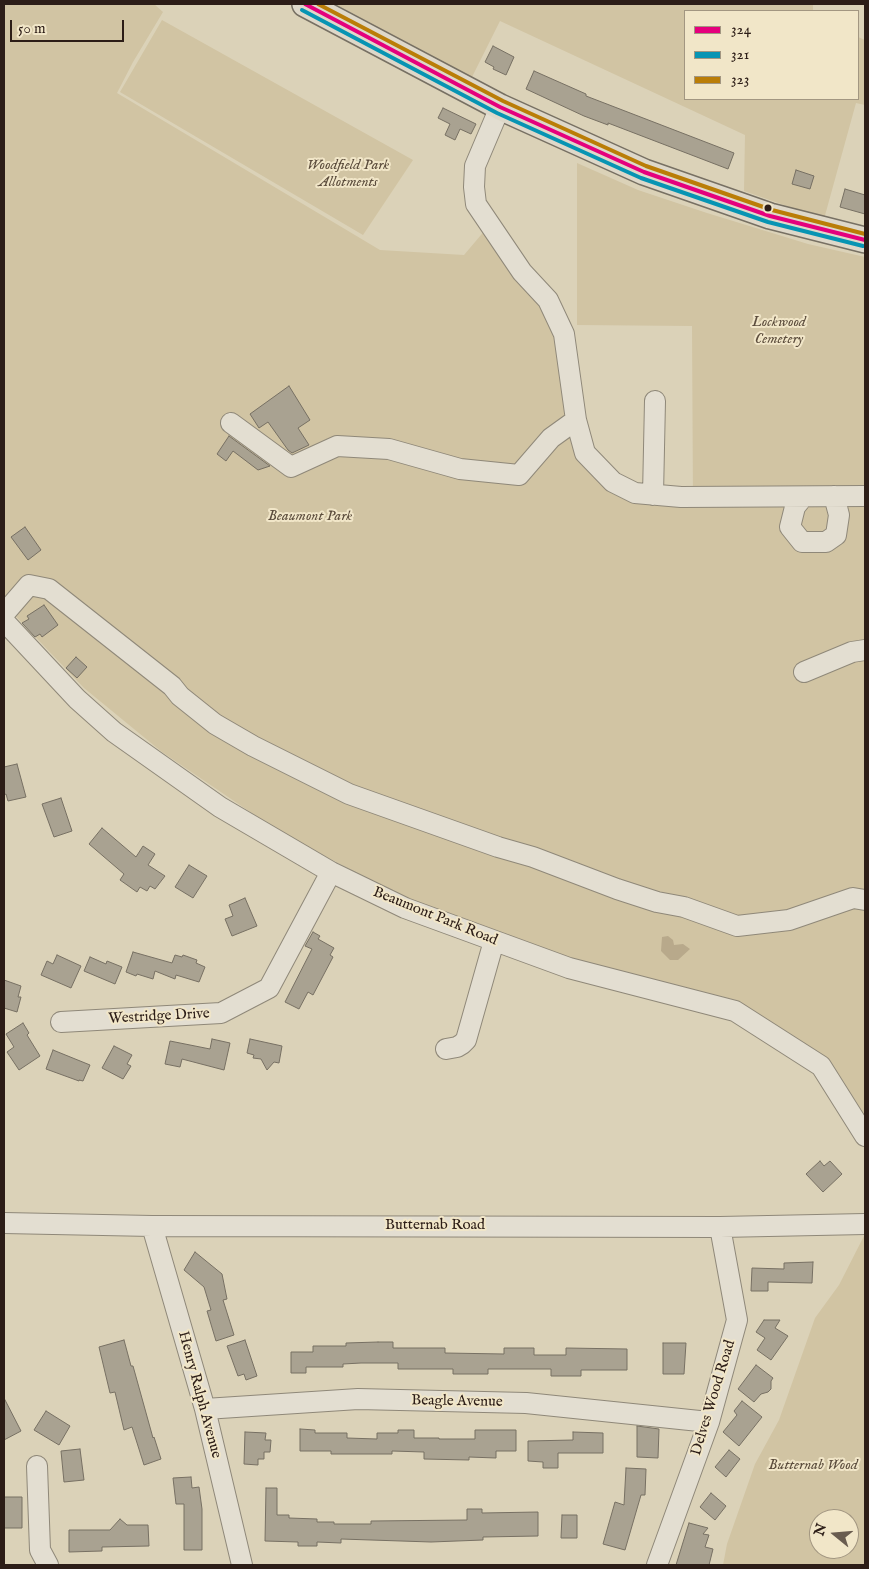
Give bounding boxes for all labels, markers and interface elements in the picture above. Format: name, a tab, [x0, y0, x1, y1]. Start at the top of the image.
scale bar	[12, 10, 126, 42]
legend	[684, 10, 859, 100]
text: 50 m	[18, 19, 46, 38]
text: 324	[731, 20, 751, 39]
text: 321	[731, 45, 749, 64]
text: 323	[731, 70, 749, 89]
park label: Woodfield Park Allotments	[307, 157, 389, 192]
unlabelled marker	[763, 203, 773, 213]
park label: Lockwood Cemetery	[752, 314, 806, 349]
park label: Beaumont Park	[268, 508, 352, 526]
street label: Beaumont Park Road	[370, 884, 500, 950]
street label: Westridge Drive	[108, 1005, 210, 1029]
street label: Butternab Road	[385, 1217, 485, 1235]
street label: Henry Ralph Avenue	[173, 1330, 225, 1460]
street label: Delves Wood Road	[688, 1338, 740, 1458]
street label: Beagle Avenue	[411, 1392, 503, 1412]
park label: Butternab Wood	[768, 1457, 858, 1475]
north arrow	[809, 1509, 859, 1559]
text: N	[810, 1521, 831, 1538]

